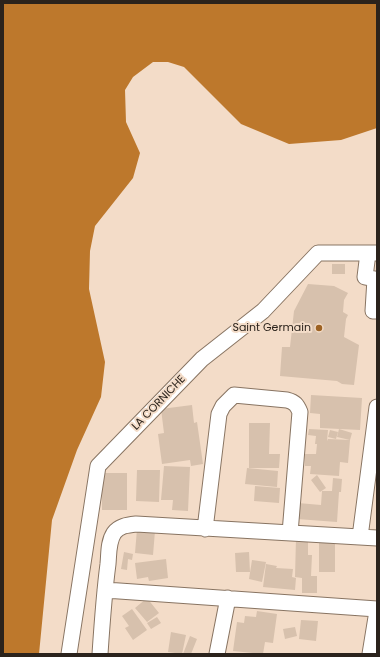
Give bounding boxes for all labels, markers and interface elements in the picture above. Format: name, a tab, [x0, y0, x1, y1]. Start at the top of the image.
place label: Saint Germain	[232, 321, 311, 335]
marker: Saint Germain	[314, 323, 324, 333]
street label: LA CORNICHE	[130, 373, 188, 433]

